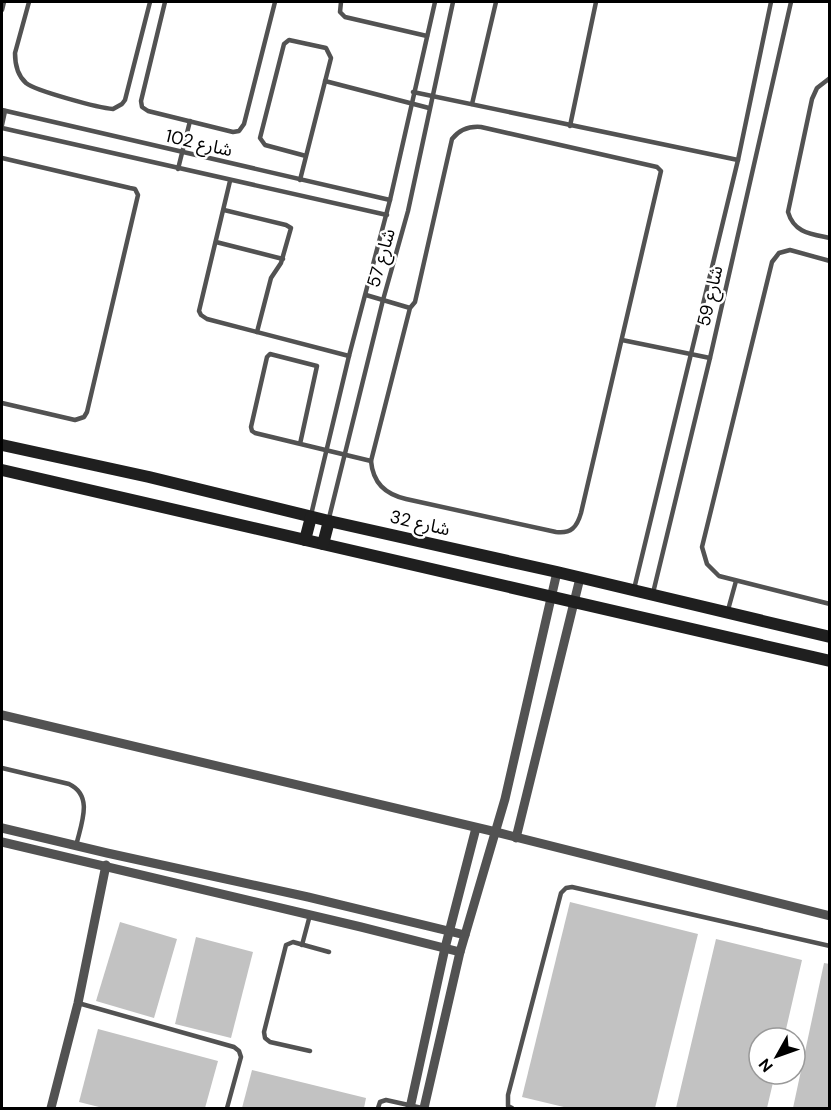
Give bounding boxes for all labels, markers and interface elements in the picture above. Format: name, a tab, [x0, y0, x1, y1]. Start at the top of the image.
street label: شارع 102	[163, 124, 235, 164]
street label: شارع 57	[361, 226, 403, 291]
street label: شارع 59	[691, 263, 731, 329]
street label: شارع 32	[387, 504, 452, 543]
north arrow	[747, 1026, 807, 1086]
text: N	[754, 1054, 778, 1077]

